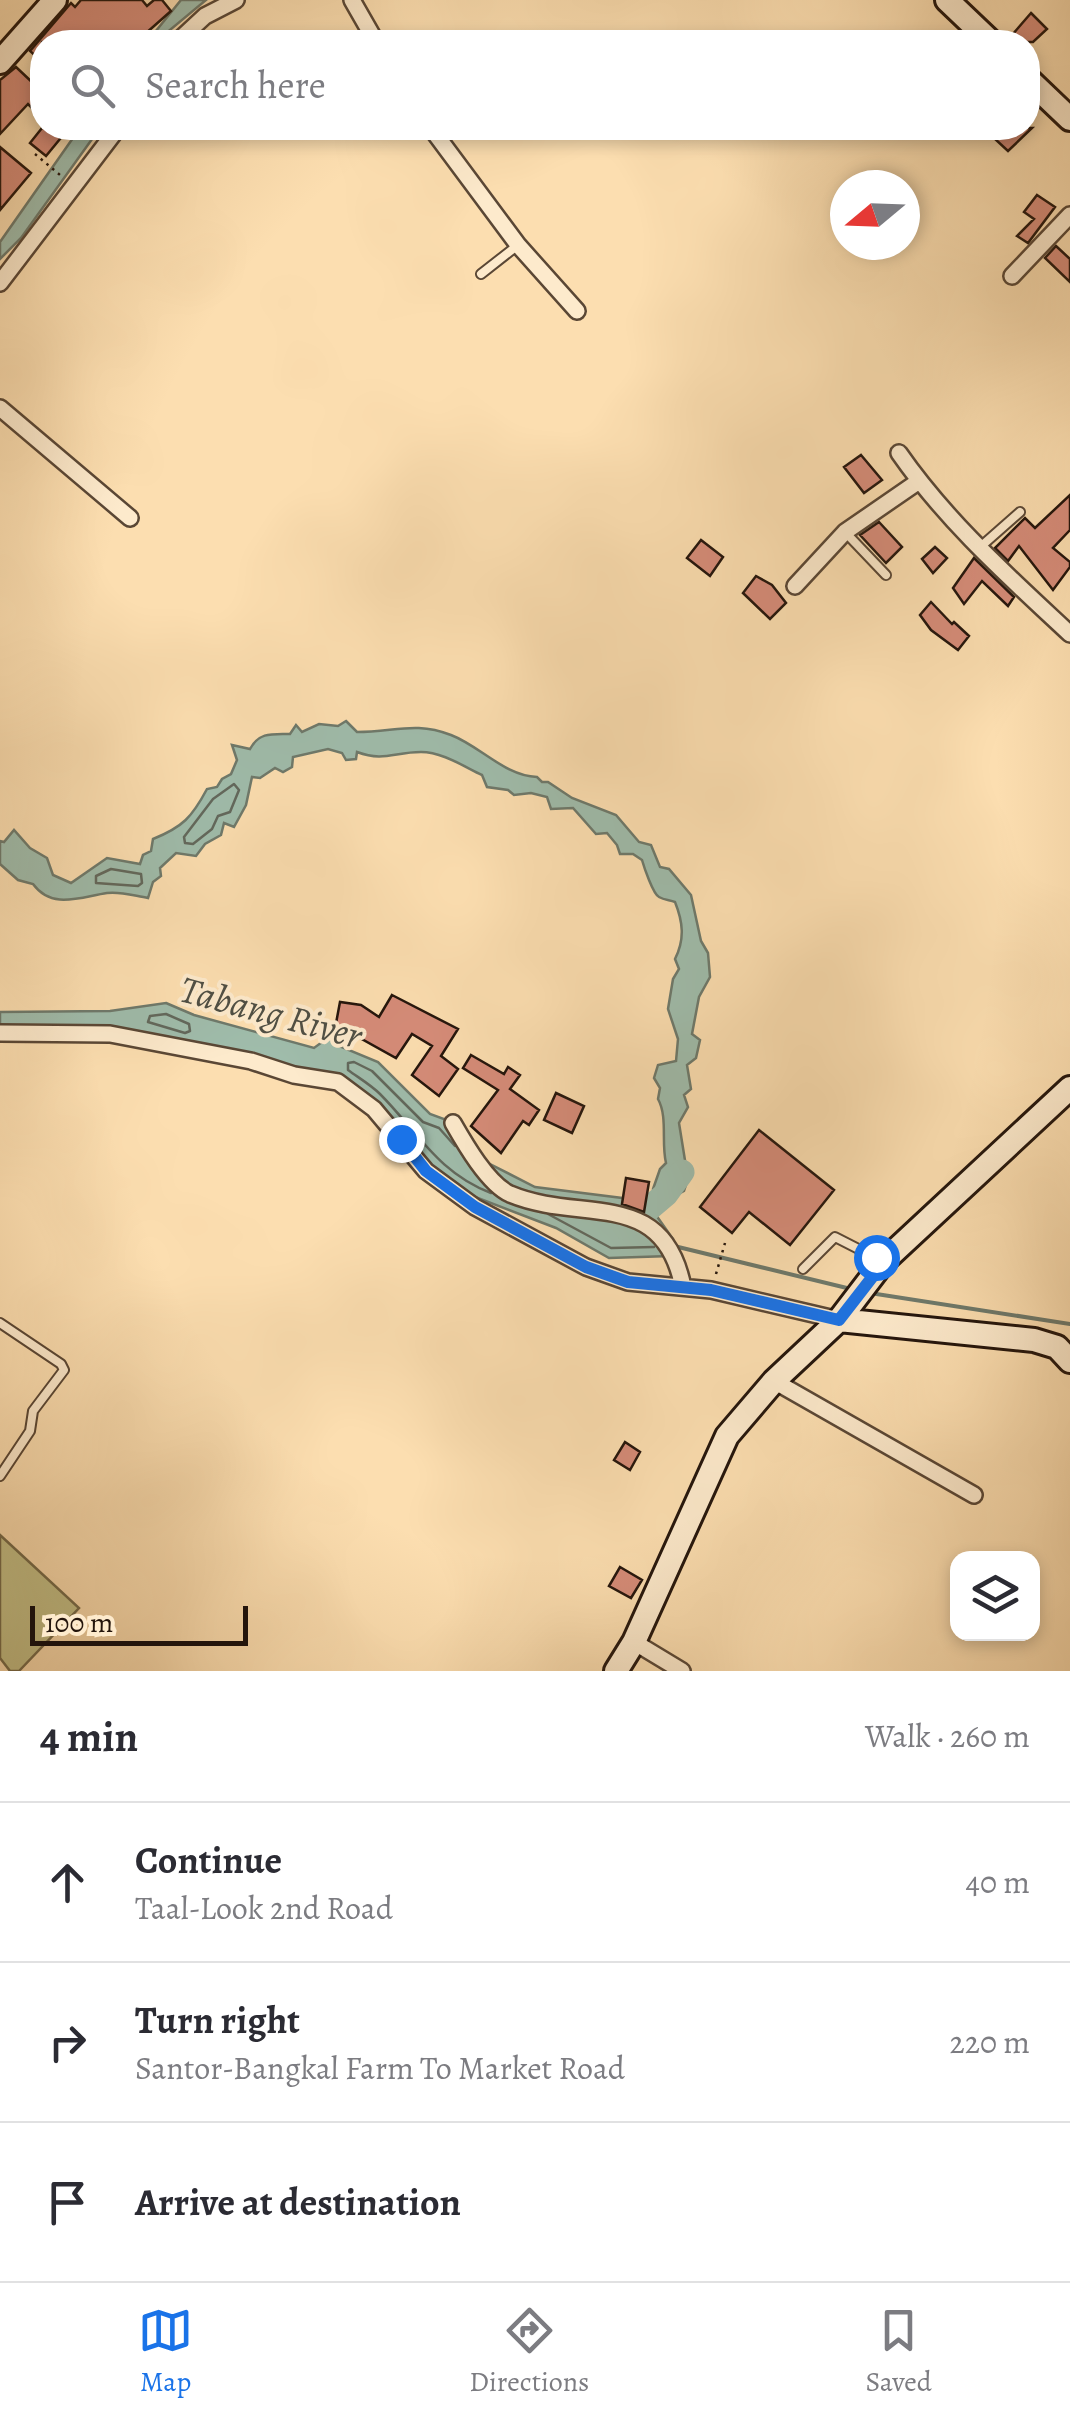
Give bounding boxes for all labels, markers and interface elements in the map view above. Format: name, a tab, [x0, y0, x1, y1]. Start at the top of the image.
search box	[30, 30, 1040, 140]
icon: search	[65, 58, 120, 113]
text: Search here	[145, 59, 326, 111]
north arrow	[830, 170, 920, 260]
water label: Tabang River	[174, 963, 369, 1062]
route end	[379, 1117, 425, 1163]
route start	[854, 1235, 900, 1281]
map controls	[950, 1551, 1040, 1641]
button: layers	[950, 1551, 1040, 1641]
scale bar	[30, 1601, 248, 1646]
text: 100 m	[45, 1604, 113, 1642]
text: 4 min	[40, 1708, 138, 1765]
text: Walk · 260 m	[865, 1714, 1030, 1758]
text: Continue	[135, 1834, 282, 1886]
icon: ahead	[40, 1855, 95, 1910]
text: 40 m	[965, 1860, 1030, 1904]
text: Taal-Look 2nd Road	[135, 1886, 393, 1930]
text: Turn right	[135, 1994, 300, 2046]
icon: right	[40, 2015, 95, 2070]
text: 220 m	[950, 2020, 1030, 2064]
text: Santor-Bangkal Farm To Market Road	[135, 2046, 625, 2090]
icon: arrive	[40, 2175, 95, 2230]
text: Arrive at destination	[135, 2176, 461, 2228]
tab: Map	[138, 2303, 193, 2401]
tab: Directions	[469, 2303, 589, 2401]
tab: Saved	[866, 2303, 932, 2401]

